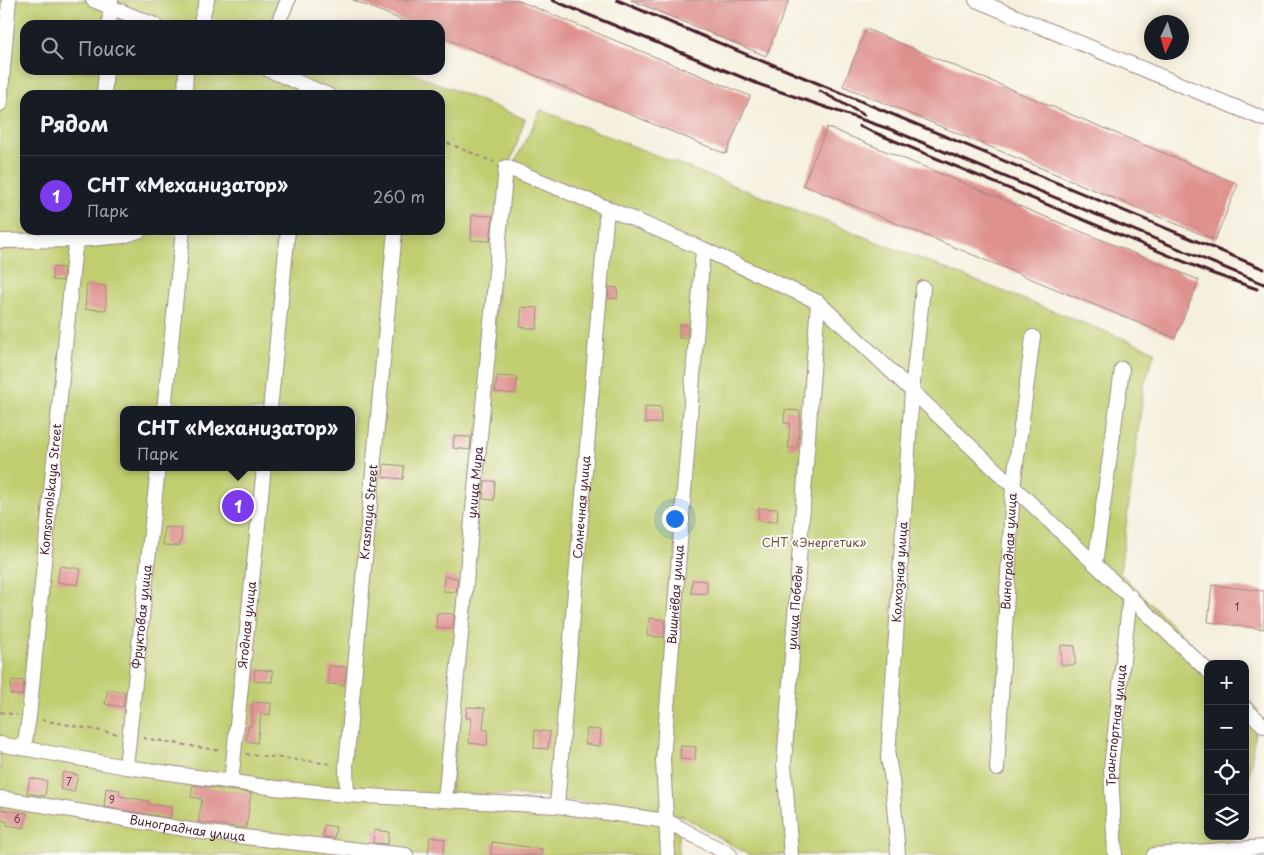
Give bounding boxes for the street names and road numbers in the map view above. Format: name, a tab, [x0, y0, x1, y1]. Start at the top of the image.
street label: Komsomolskaya Street	[35, 423, 65, 556]
street label: улица Мира	[462, 445, 487, 519]
street label: Солнечная улица	[568, 454, 594, 559]
street label: Krasnaya Street	[355, 464, 382, 560]
street label: Виноградная улица	[996, 492, 1021, 610]
street label: Колхозная улица	[887, 521, 911, 623]
street label: Вишнёвая улица	[662, 544, 688, 645]
street label: Фруктовая улица	[127, 563, 156, 670]
street label: улица Победы	[782, 565, 807, 651]
street label: Ягодная улица	[233, 580, 260, 669]
street label: Транспортная улица	[1101, 663, 1130, 787]
street label: Виноградная улица	[128, 810, 247, 845]

